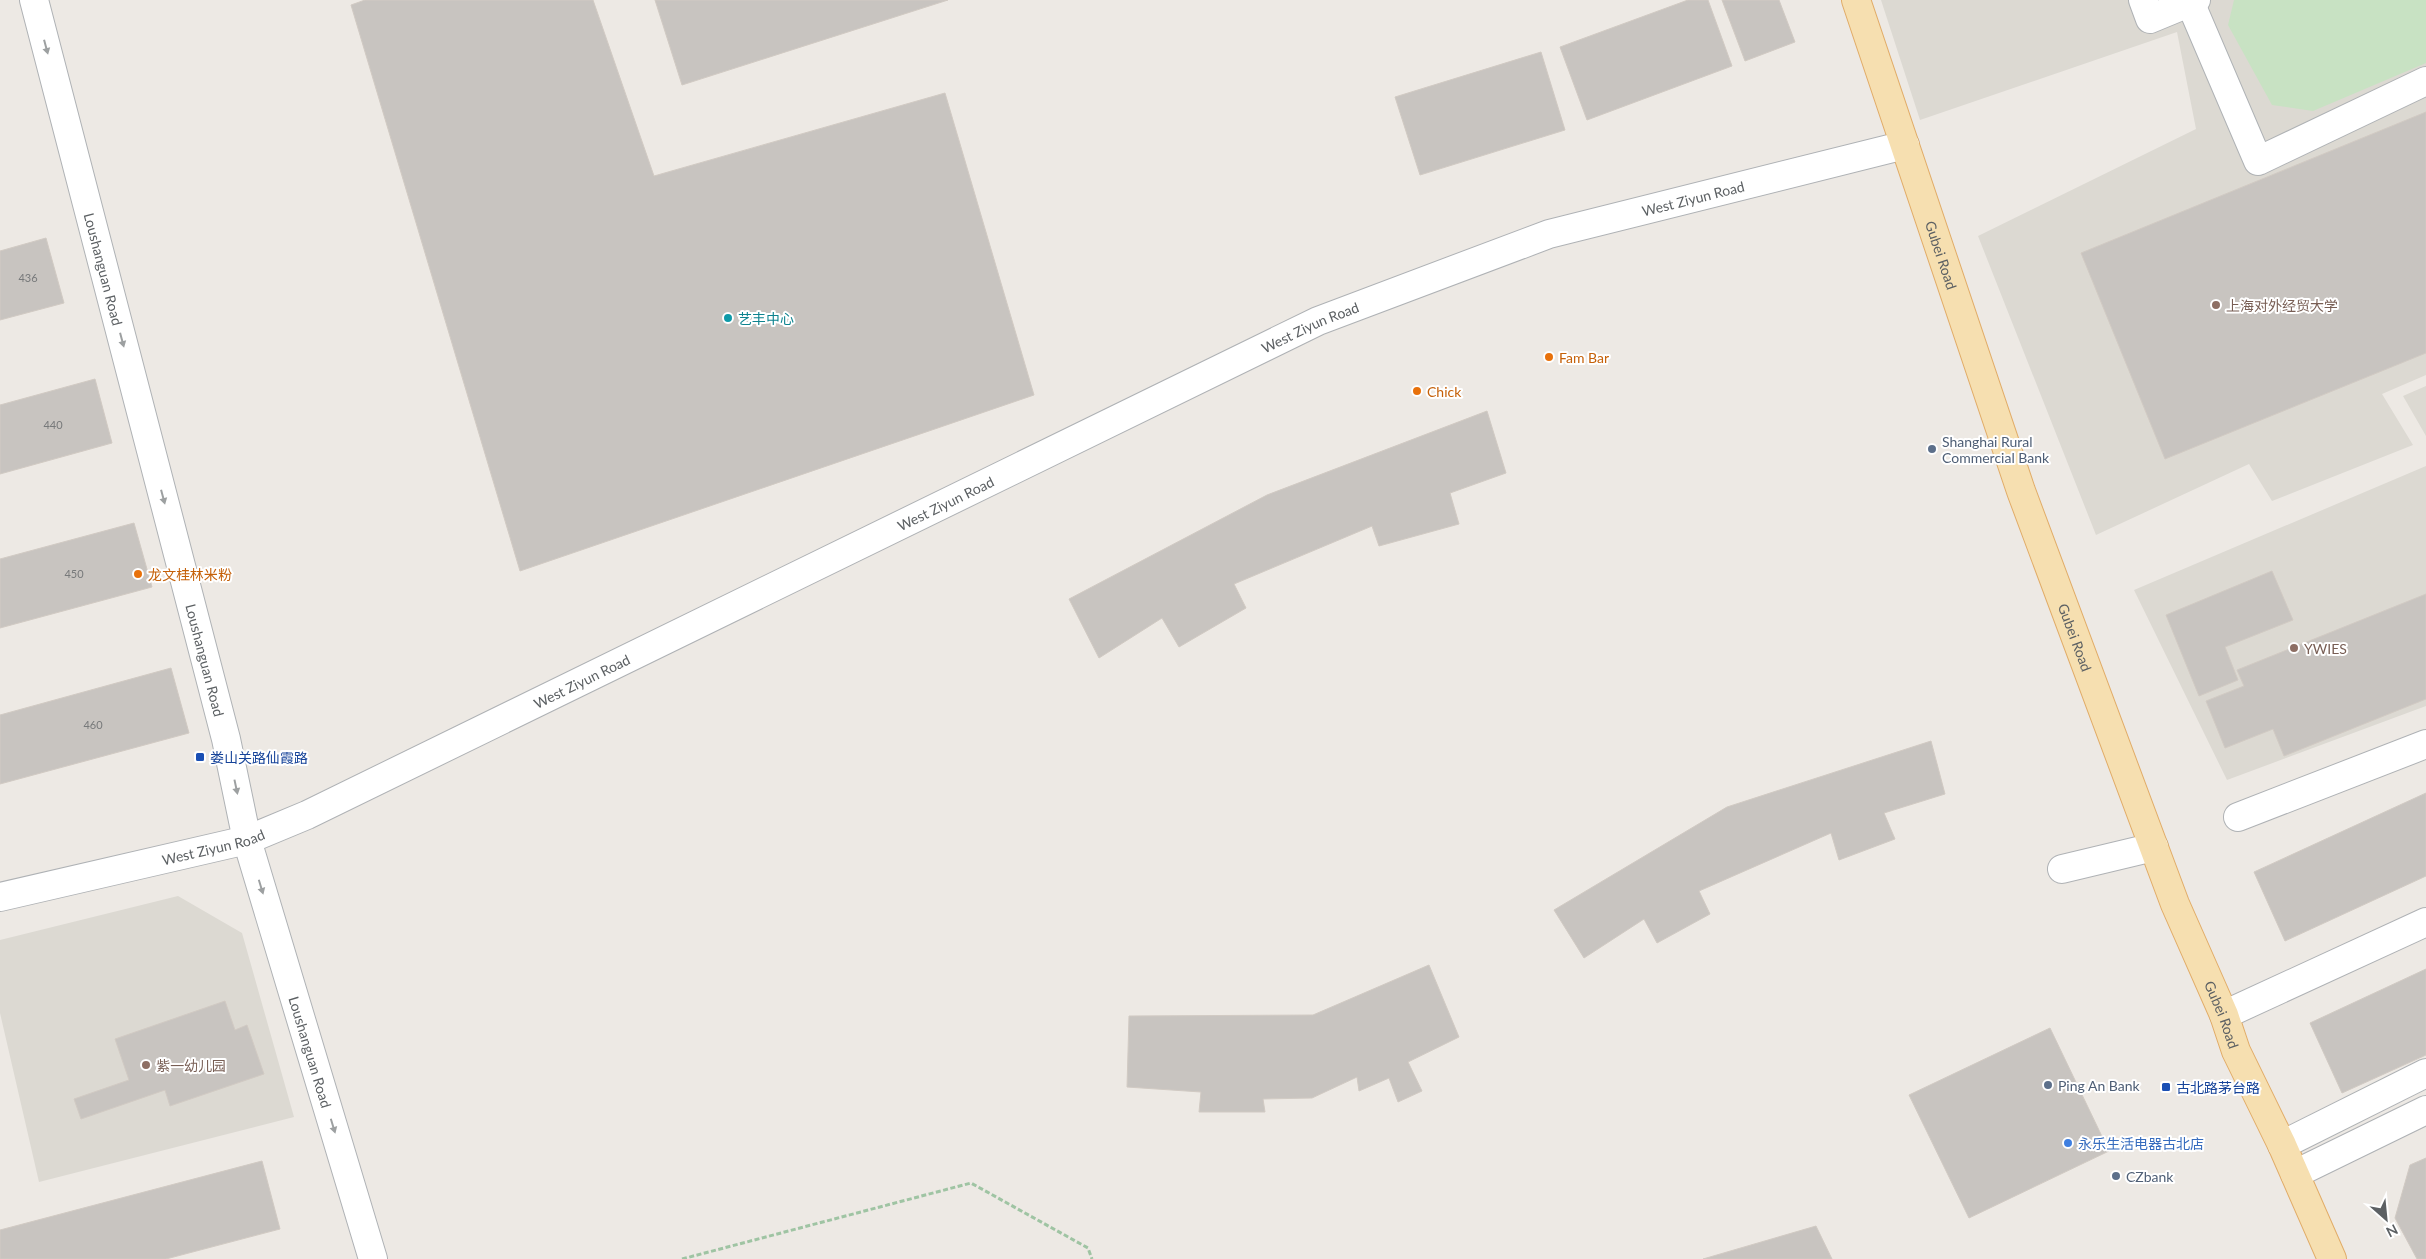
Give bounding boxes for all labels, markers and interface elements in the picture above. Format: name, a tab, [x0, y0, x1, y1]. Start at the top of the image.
one-way arrow	[42, 40, 50, 55]
street label: West Ziyun Road	[1640, 177, 1746, 219]
street label: Loushanguan Road	[81, 211, 127, 327]
street label: Gubei Road	[1922, 219, 1961, 291]
house number: 436	[18, 271, 38, 284]
place label: 上海对外经贸大学	[2226, 297, 2338, 314]
street label: West Ziyun Road	[1258, 298, 1361, 356]
marker: 上海对外经贸大学	[2210, 299, 2222, 311]
place label: 艺丰中心	[738, 310, 794, 327]
marker: 艺丰中心	[722, 312, 734, 324]
one-way arrow	[119, 332, 127, 347]
place label: Fam Bar	[1559, 349, 1609, 366]
marker: Fam Bar	[1543, 351, 1555, 363]
place label: Chick	[1427, 383, 1462, 400]
marker: Chick	[1411, 385, 1423, 397]
house number: 440	[43, 418, 63, 431]
place label: Shanghai Rural Commercial Bank	[1942, 433, 2050, 466]
marker: Shanghai Rural Commercial Bank	[1926, 443, 1938, 455]
street label: West Ziyun Road	[894, 472, 996, 534]
one-way arrow	[159, 490, 167, 505]
place label: 龙文桂林米粉	[148, 566, 232, 583]
house number: 450	[64, 567, 84, 580]
marker: 龙文桂林米粉	[132, 568, 144, 580]
street label: Gubei Road	[2055, 601, 2096, 674]
street label: Loushanguan Road	[183, 602, 228, 718]
place label: YWIES	[2304, 640, 2347, 657]
marker: YWIES	[2288, 642, 2300, 654]
street label: West Ziyun Road	[531, 650, 632, 712]
house number: 460	[83, 718, 103, 731]
place label: 娄山关路仙霞路	[210, 749, 308, 766]
marker: 娄山关路仙霞路	[194, 751, 206, 763]
one-way arrow	[232, 779, 240, 794]
street label: West Ziyun Road	[160, 825, 267, 868]
one-way arrow	[257, 880, 265, 895]
street label: Gubei Road	[2201, 978, 2243, 1050]
street label: Loushanguan Road	[286, 994, 336, 1110]
place label: 紫一幼儿园	[156, 1057, 226, 1074]
marker: 紫一幼儿园	[140, 1059, 152, 1071]
place label: Ping An Bank	[2058, 1077, 2140, 1094]
marker: Ping An Bank	[2042, 1079, 2054, 1091]
place label: 古北路茅台路	[2176, 1079, 2260, 1096]
marker: 古北路茅台路	[2160, 1081, 2172, 1093]
one-way arrow	[329, 1119, 337, 1134]
place label: 永乐生活电器古北店	[2078, 1135, 2204, 1152]
marker: 永乐生活电器古北店	[2062, 1137, 2074, 1149]
place label: CZbank	[2126, 1168, 2174, 1185]
marker: CZbank	[2110, 1170, 2122, 1182]
north arrow	[2361, 1194, 2411, 1244]
text: N	[2383, 1221, 2401, 1241]

